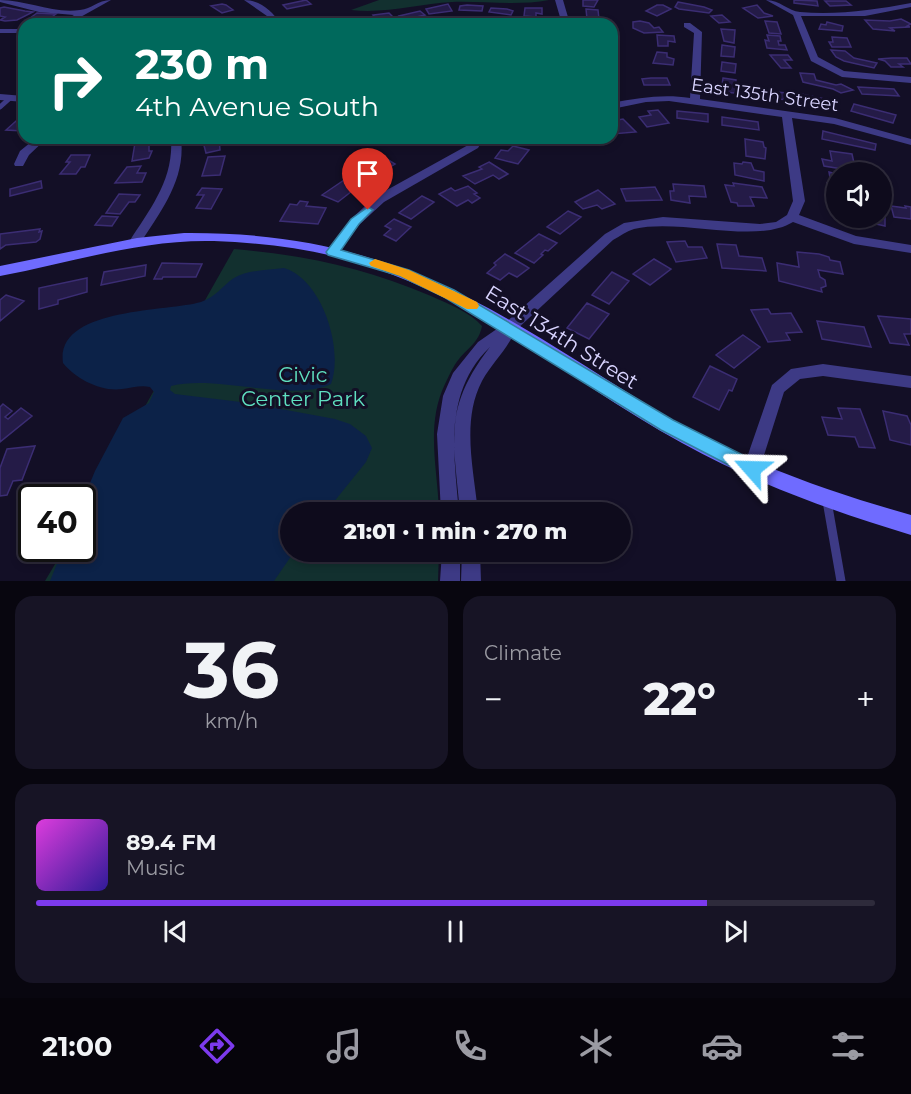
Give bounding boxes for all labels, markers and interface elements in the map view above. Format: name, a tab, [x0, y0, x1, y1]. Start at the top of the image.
text: 230 m	[135, 38, 269, 90]
icon: right	[36, 42, 114, 120]
street label: East 135th Street	[690, 74, 840, 116]
text: 4th Avenue South	[135, 90, 379, 123]
pin	[342, 148, 393, 210]
icon: arrive	[351, 157, 384, 190]
map controls	[826, 162, 892, 228]
button: sound	[826, 162, 892, 228]
street label: East 134th Street	[481, 280, 643, 394]
park label: Civic Center Park	[241, 362, 365, 411]
position arrow	[720, 437, 784, 501]
speed limit sign: 40	[18, 484, 96, 562]
text: 21:01 · 1 min · 270 m	[344, 518, 567, 545]
text: 36	[184, 622, 279, 718]
text: Climate	[484, 641, 562, 665]
text: 22°	[643, 671, 716, 726]
text: −	[484, 679, 503, 719]
text: +	[856, 679, 875, 719]
text: km/h	[205, 709, 258, 733]
text: 89.4 FM	[126, 829, 216, 856]
text: Music	[126, 856, 185, 880]
icon: previous	[159, 915, 192, 948]
icon: pause	[439, 915, 472, 948]
icon: next	[719, 915, 752, 948]
icon: directions	[196, 1025, 238, 1067]
icon: music	[323, 1025, 365, 1067]
icon: phone	[449, 1025, 491, 1067]
icon: climate	[575, 1025, 617, 1067]
icon: car	[701, 1025, 743, 1067]
icon: filters	[827, 1025, 869, 1067]
text: 21:00	[42, 1030, 112, 1063]

